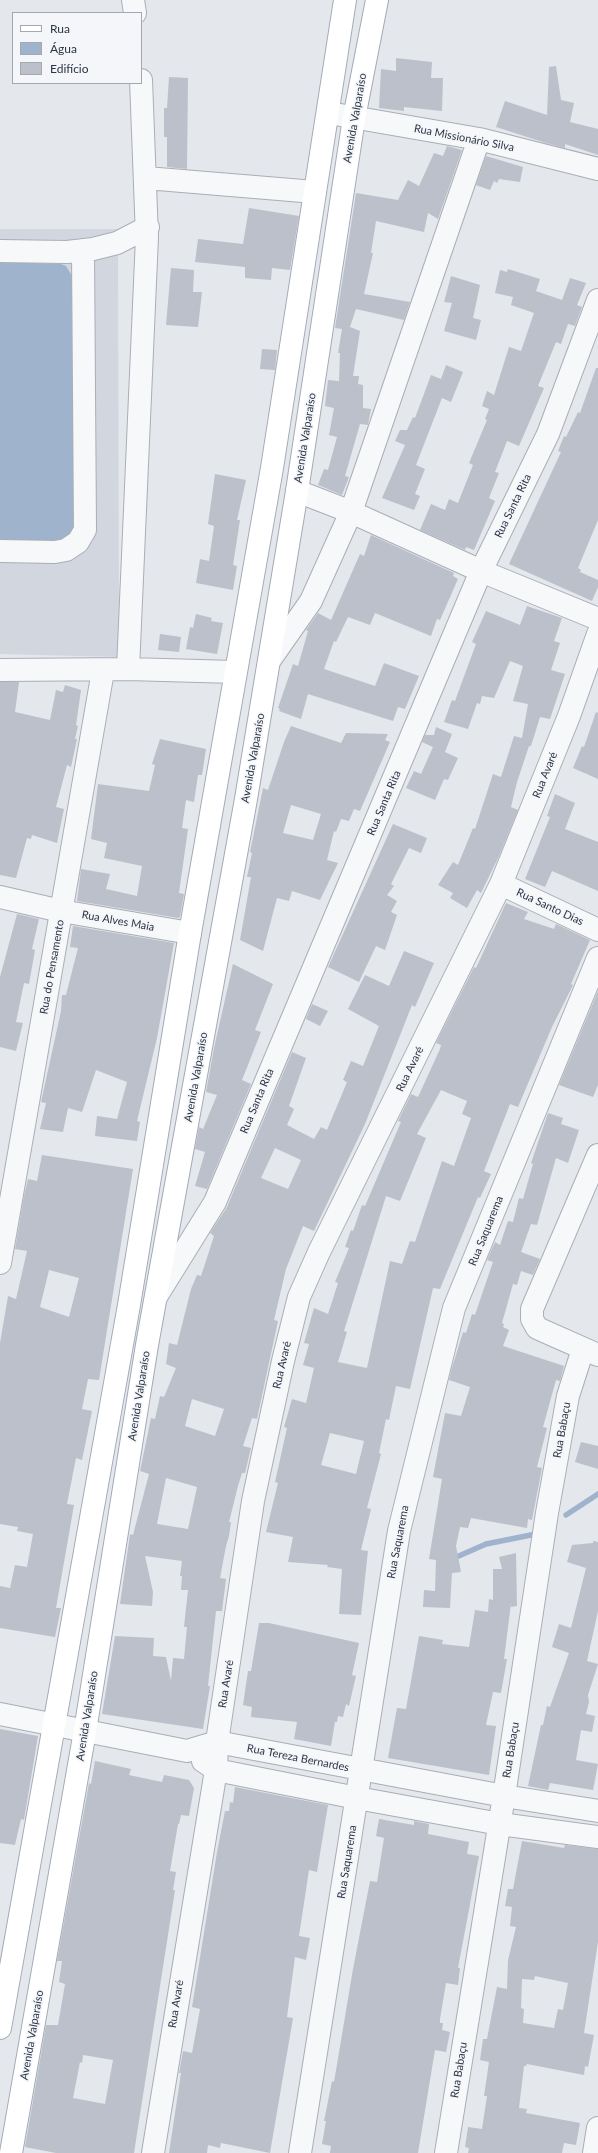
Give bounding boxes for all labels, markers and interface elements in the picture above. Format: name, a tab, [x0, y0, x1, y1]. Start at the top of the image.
legend	[12, 12, 142, 84]
text: Rua	[50, 21, 70, 36]
text: Água	[50, 41, 77, 56]
text: Edifício	[50, 61, 89, 76]
street label: Avenida Valparaíso	[341, 72, 369, 164]
street label: Rua Missionário Silva	[413, 122, 515, 154]
street label: Avenida Valparaíso	[291, 392, 319, 484]
street label: Rua Santa Rita	[492, 472, 534, 540]
street label: Avenida Valparaíso	[239, 712, 267, 804]
street label: Rua Avaré	[530, 750, 560, 800]
street label: Rua Santa Rita	[364, 768, 404, 838]
street label: Rua Santo Dias	[514, 886, 586, 928]
street label: Rua Alves Maia	[81, 908, 155, 934]
street label: Rua do Pensamento	[37, 919, 67, 1015]
street label: Avenida Valparaíso	[182, 1031, 210, 1123]
street label: Rua Avaré	[393, 1044, 427, 1094]
street label: Rua Santa Rita	[237, 1066, 277, 1136]
street label: Rua Saquarema	[466, 1194, 506, 1268]
street label: Rua Avaré	[270, 1340, 294, 1390]
street label: Avenida Valparaíso	[125, 1350, 153, 1442]
street label: Rua Babaçu	[551, 1401, 573, 1459]
street label: Rua Saquarema	[384, 1504, 412, 1580]
street label: Rua Avaré	[216, 1659, 236, 1709]
street label: Avenida Valparaíso	[73, 1670, 101, 1762]
street label: Rua Babaçu	[500, 1721, 522, 1779]
street label: Rua Tereza Bernardes	[246, 1742, 350, 1774]
street label: Rua Saquarema	[335, 1824, 359, 1900]
street label: Rua Avaré	[166, 1979, 186, 2029]
street label: Avenida Valparaíso	[18, 1989, 46, 2081]
street label: Rua Babaçu	[448, 2041, 470, 2099]

